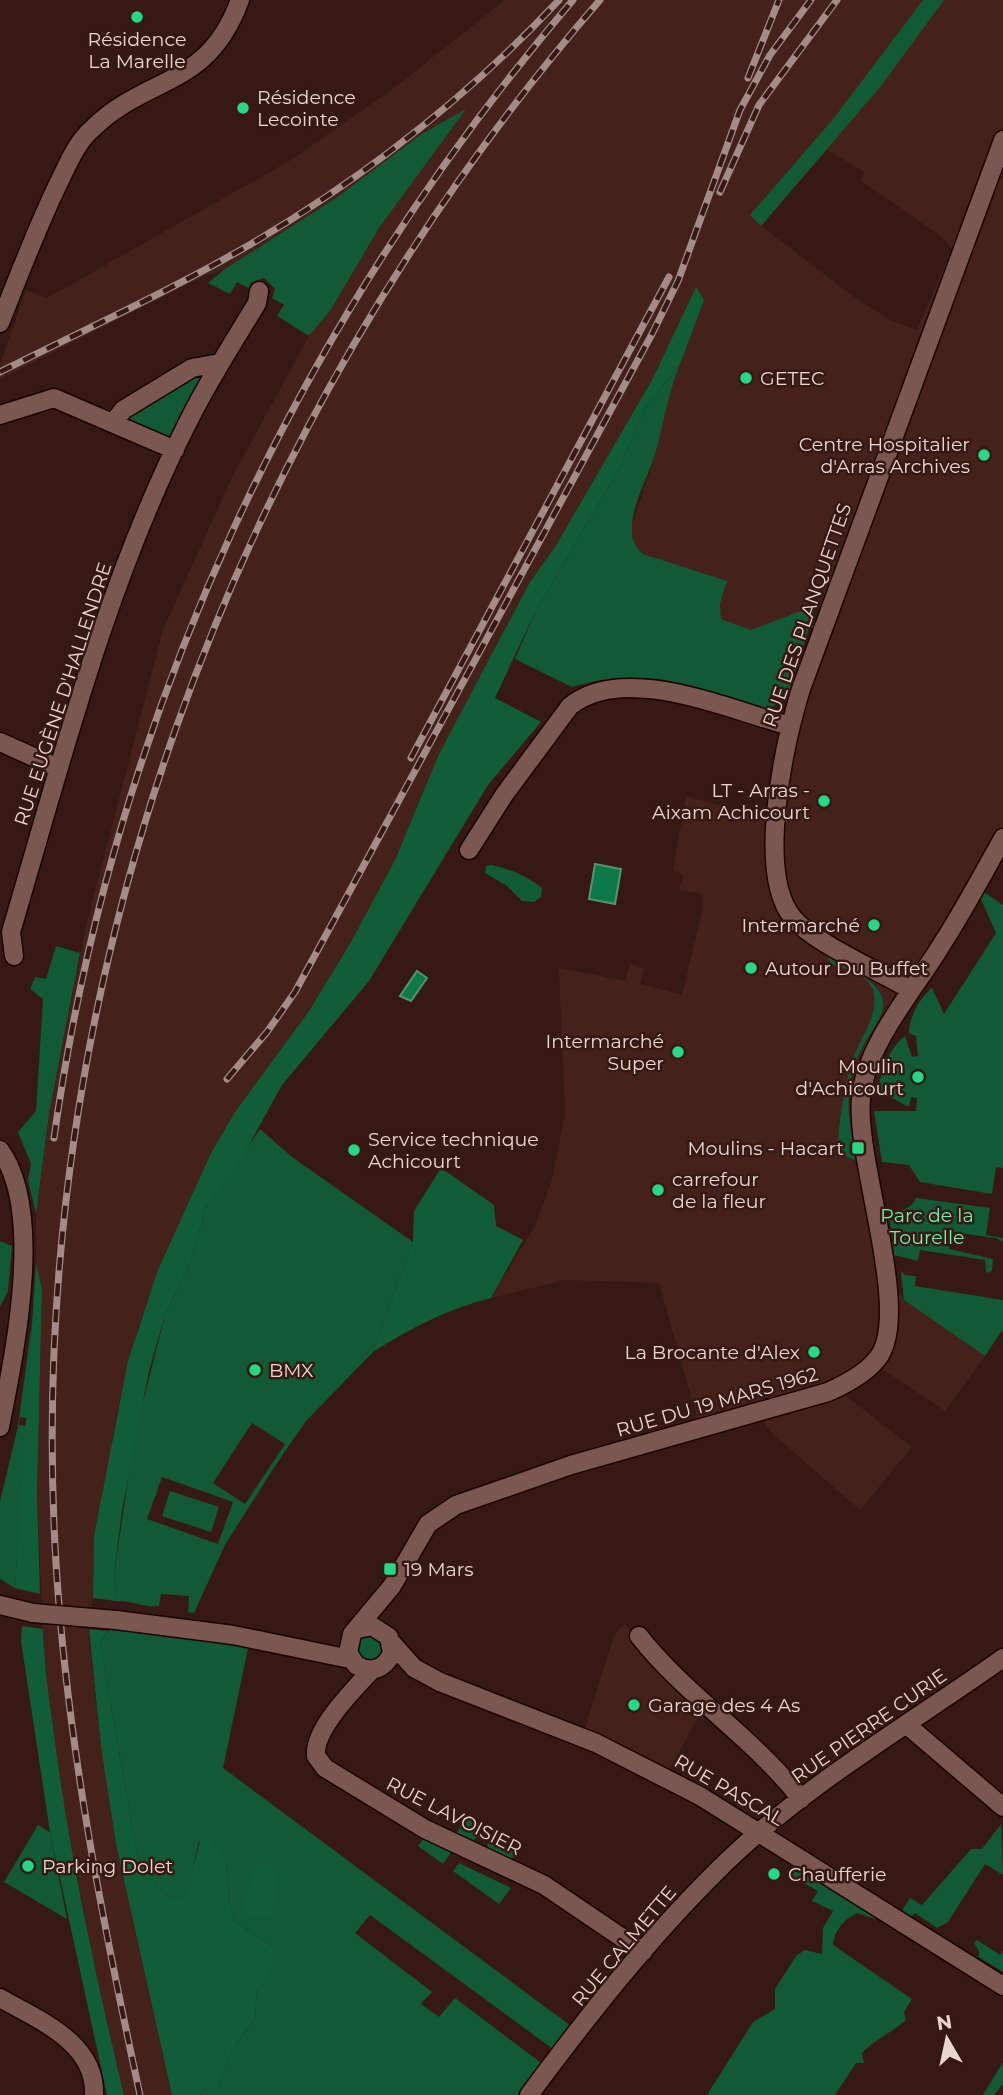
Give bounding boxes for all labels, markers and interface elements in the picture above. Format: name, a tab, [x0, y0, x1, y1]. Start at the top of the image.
marker: Résidence La Marelle	[129, 9, 145, 25]
place label: Résidence La Marelle	[88, 28, 186, 73]
place label: Résidence Lecointe	[257, 86, 356, 131]
marker: Résidence Lecointe	[235, 100, 251, 116]
place label: GETEC	[760, 367, 824, 390]
marker: GETEC	[738, 370, 754, 386]
place label: Centre Hospitalier d'Arras Archives	[799, 433, 970, 478]
marker: Centre Hospitalier d'Arras Archives	[976, 447, 992, 463]
street label: RUE DES PLANQUETTES	[758, 500, 856, 730]
street label: RUE EUGÈNE D'HALLENDRE	[9, 559, 117, 829]
place label: LT - Arras - Aixam Achicourt	[652, 779, 810, 824]
marker: LT - Arras - Aixam Achicourt	[816, 793, 832, 809]
place label: Intermarché	[741, 914, 860, 937]
marker: Intermarché	[866, 917, 882, 933]
place label: Autour Du Buffet	[765, 957, 929, 980]
marker: Autour Du Buffet	[743, 960, 759, 976]
place label: Intermarché Super	[545, 1030, 664, 1075]
marker: Intermarché Super	[670, 1044, 686, 1060]
place label: Moulin d'Achicourt	[795, 1055, 904, 1100]
marker: Moulin d'Achicourt	[910, 1069, 926, 1085]
place label: Service technique Achicourt	[368, 1128, 539, 1173]
place label: Moulins - Hacart	[687, 1137, 844, 1160]
marker: Moulins - Hacart	[850, 1140, 866, 1156]
marker: Service technique Achicourt	[346, 1142, 362, 1158]
place label: carrefour de la fleur	[672, 1168, 766, 1213]
marker: carrefour de la fleur	[650, 1182, 666, 1198]
park label: Parc de la Tourelle	[880, 1204, 974, 1249]
place label: La Brocante d'Alex	[624, 1341, 800, 1364]
marker: La Brocante d'Alex	[806, 1344, 822, 1360]
place label: BMX	[269, 1359, 314, 1382]
marker: BMX	[247, 1362, 263, 1378]
street label: RUE DU 19 MARS 1962	[614, 1362, 821, 1442]
place label: 19 Mars	[404, 1558, 474, 1581]
marker: 19 Mars	[382, 1561, 398, 1577]
street label: RUE PIERRE CURIE	[787, 1664, 951, 1788]
place label: Garage des 4 As	[648, 1694, 800, 1717]
marker: Garage des 4 As	[626, 1697, 642, 1713]
street label: RUE PASCAL	[670, 1749, 788, 1831]
street label: RUE LAVOISIER	[382, 1772, 526, 1860]
place label: Parking Dolet	[42, 1855, 174, 1878]
marker: Parking Dolet	[20, 1858, 36, 1874]
place label: Chaufferie	[788, 1863, 887, 1886]
marker: Chaufferie	[766, 1866, 782, 1882]
street label: RUE CALMETTE	[567, 1881, 681, 2011]
north arrow	[912, 2004, 982, 2074]
text: N	[935, 2010, 954, 2035]

